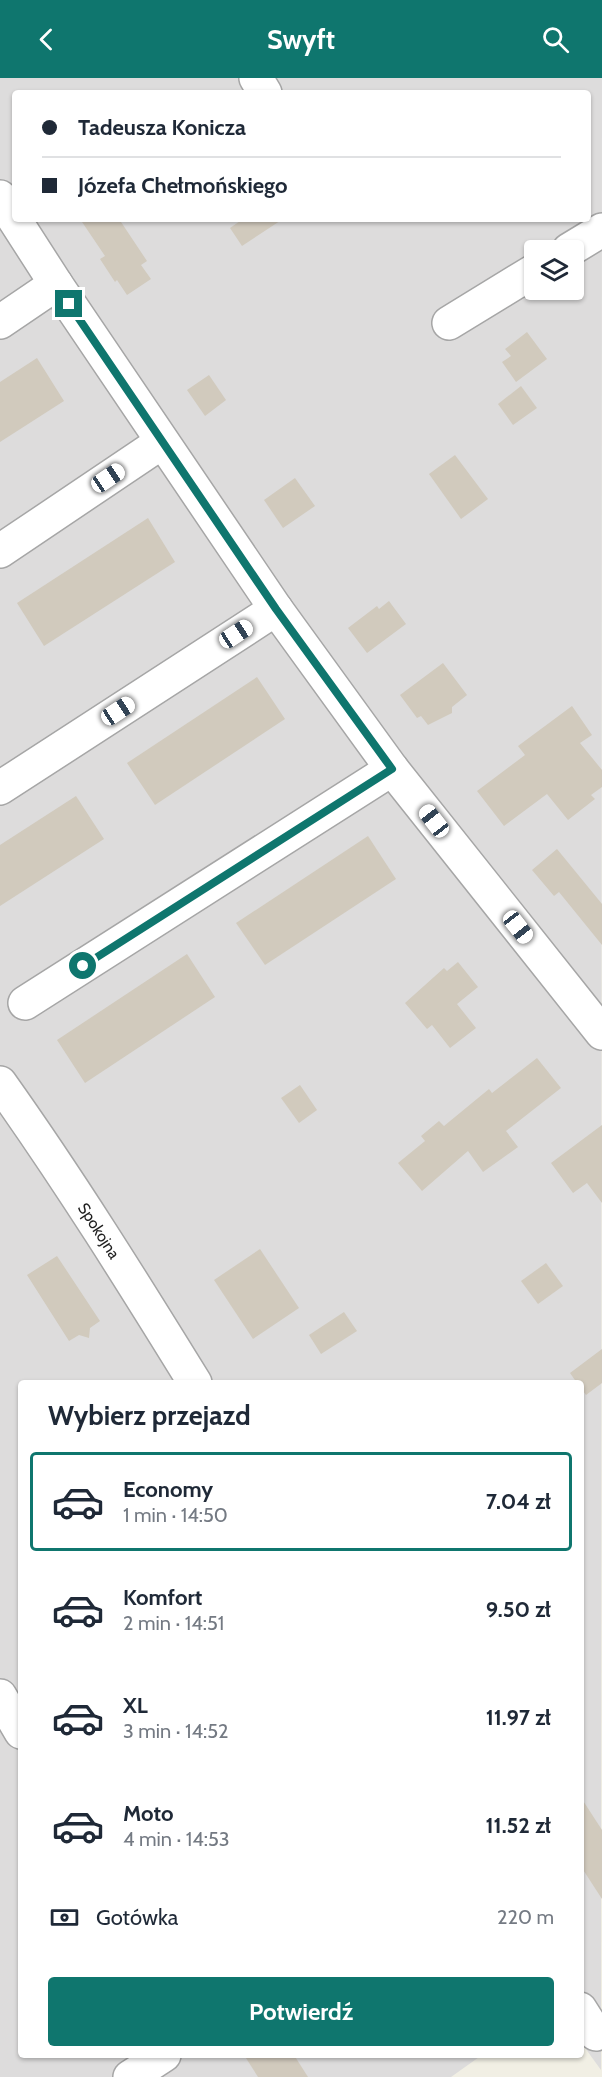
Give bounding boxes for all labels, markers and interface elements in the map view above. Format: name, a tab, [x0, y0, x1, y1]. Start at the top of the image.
icon: back	[30, 23, 63, 56]
text: Swyft	[267, 23, 335, 56]
icon: search	[539, 23, 572, 56]
text: Tadeusza Konicza	[78, 114, 246, 141]
text: Józefa Chełmońskiego	[78, 172, 288, 199]
map controls	[524, 240, 584, 300]
button: layers	[524, 240, 584, 300]
route end	[55, 290, 82, 317]
car	[88, 460, 128, 496]
car	[216, 617, 256, 651]
car	[98, 694, 138, 728]
car	[416, 801, 452, 841]
car	[500, 907, 536, 947]
route start	[69, 952, 96, 979]
street label: Spokojna	[74, 1199, 124, 1263]
text: Wybierz przejazd	[48, 1399, 251, 1432]
icon: car	[51, 1475, 105, 1529]
text: Economy	[123, 1476, 213, 1503]
text: 7.04 zł	[486, 1488, 551, 1515]
text: 1 min · 14:50	[123, 1503, 228, 1527]
icon: car	[51, 1583, 105, 1637]
text: Komfort	[123, 1584, 202, 1611]
text: 9.50 zł	[486, 1596, 551, 1623]
text: 2 min · 14:51	[123, 1611, 224, 1635]
icon: car	[51, 1691, 105, 1745]
text: XL	[123, 1692, 148, 1719]
text: 11.97 zł	[486, 1704, 551, 1731]
text: 3 min · 14:52	[123, 1719, 229, 1743]
icon: car	[51, 1799, 105, 1853]
text: Moto	[123, 1800, 174, 1827]
text: 11.52 zł	[485, 1812, 551, 1839]
text: 4 min · 14:53	[123, 1827, 230, 1851]
icon: cash	[48, 1901, 81, 1934]
text: Gotówka	[96, 1904, 178, 1931]
text: 220 m	[497, 1905, 554, 1929]
button: Potwierdź	[48, 1977, 554, 2046]

